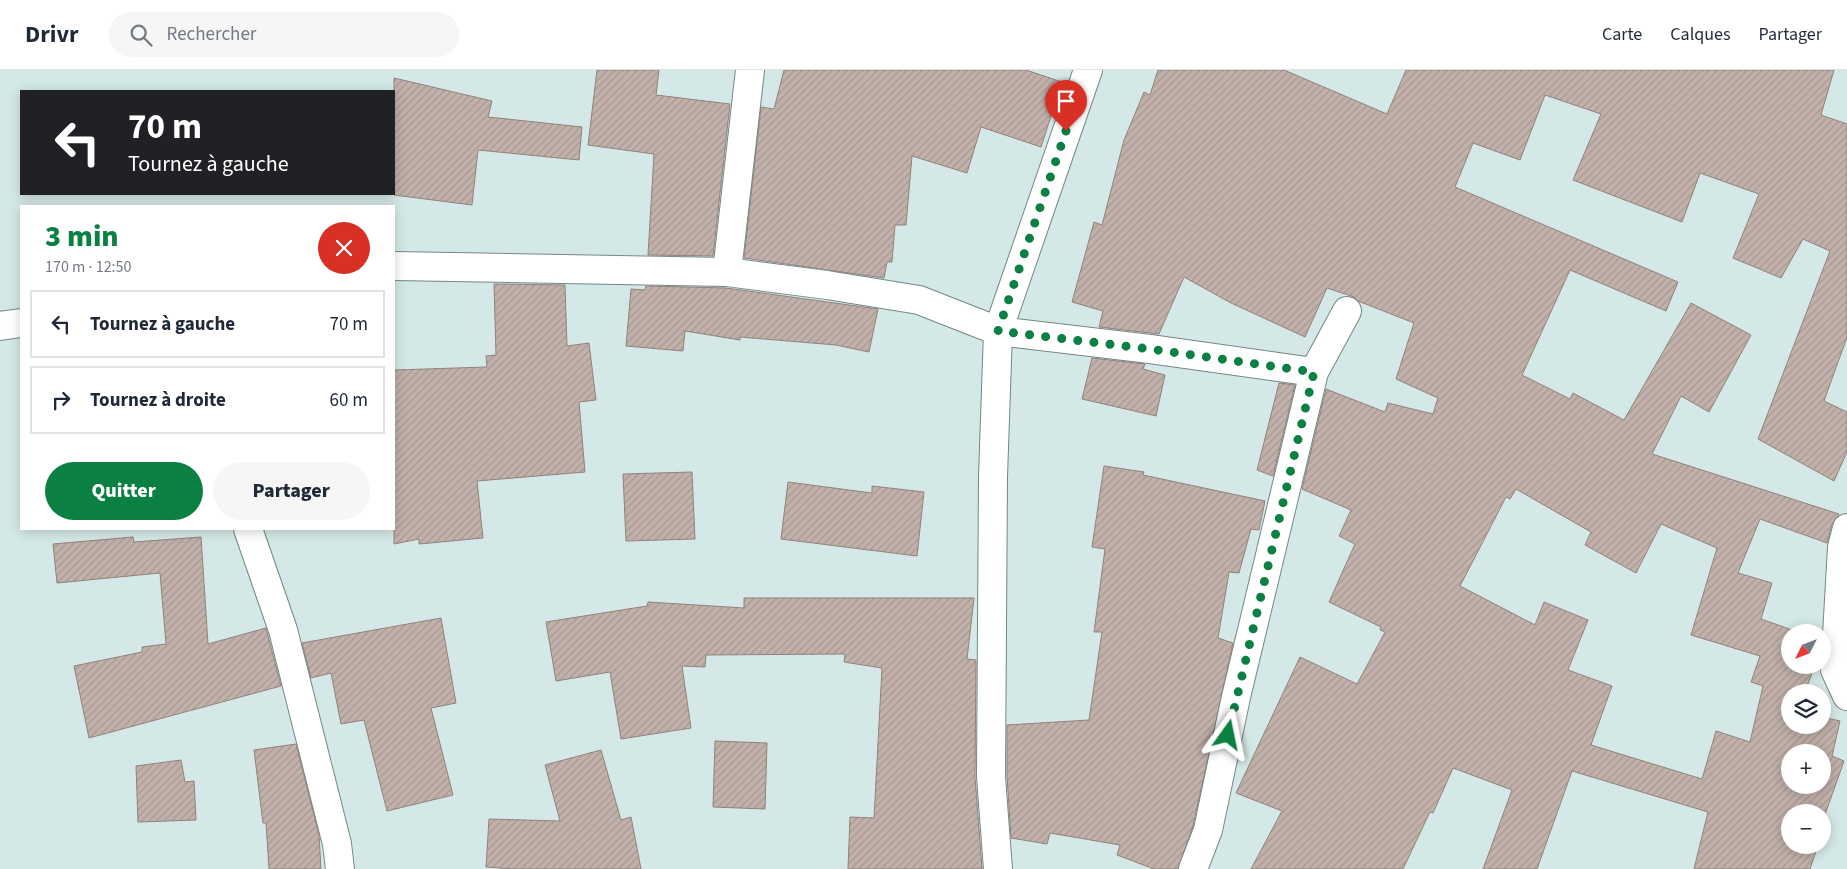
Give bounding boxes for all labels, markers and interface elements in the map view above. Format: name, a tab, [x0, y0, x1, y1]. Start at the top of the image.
search box	[109, 12, 459, 57]
text: Drivr	[25, 17, 79, 52]
icon: search	[127, 21, 155, 49]
text: Rechercher	[167, 21, 256, 48]
text: Carte	[1602, 22, 1642, 47]
text: Calques	[1670, 22, 1730, 47]
text: Partager	[1758, 22, 1822, 47]
pin	[1045, 80, 1087, 131]
icon: arrive	[1052, 87, 1080, 115]
text: 70 m	[128, 102, 202, 152]
icon: left	[45, 110, 110, 175]
text: Tournez à gauche	[128, 148, 289, 180]
text: 3 min	[45, 215, 119, 258]
button: close	[318, 222, 370, 274]
text: 170 m · 12:50	[45, 256, 132, 278]
icon: left	[47, 310, 75, 338]
text: Tournez à gauche	[90, 311, 235, 338]
text: 70 m	[330, 311, 368, 338]
icon: right	[47, 386, 75, 414]
text: Tournez à droite	[90, 387, 226, 414]
text: 60 m	[330, 387, 368, 414]
button: Quitter	[45, 462, 203, 520]
button: Partager	[213, 462, 370, 520]
north arrow	[1781, 624, 1831, 674]
map controls	[1781, 624, 1831, 854]
button: layers	[1781, 684, 1831, 734]
position arrow	[1201, 708, 1253, 760]
button: +	[1781, 744, 1831, 794]
button: −	[1781, 804, 1831, 854]

